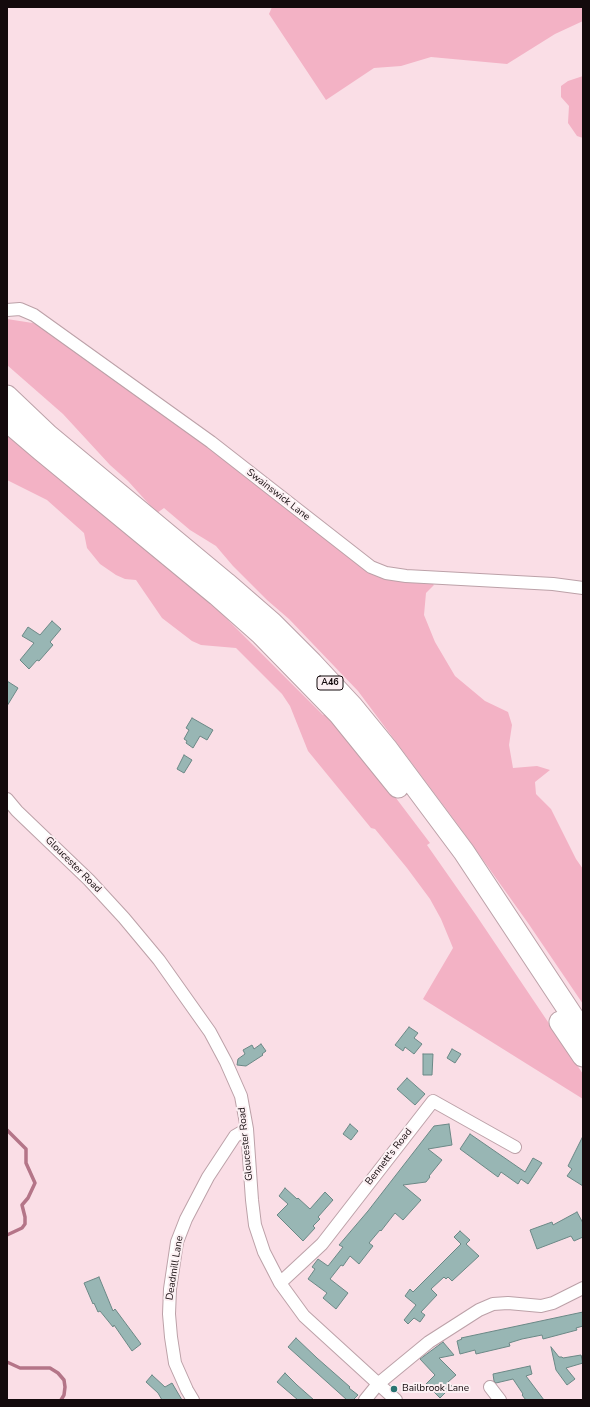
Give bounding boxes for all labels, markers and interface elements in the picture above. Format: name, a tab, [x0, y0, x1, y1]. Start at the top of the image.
street label: Swainswick Lane	[244, 467, 312, 523]
road number: A46	[317, 676, 343, 690]
street label: Gloucester Road	[43, 835, 103, 895]
street label: Gloucester Road	[236, 1107, 256, 1181]
street label: Bennett's Road	[363, 1126, 415, 1188]
street label: Deadmill Lane	[164, 1235, 186, 1301]
place label: Bailbrook Lane	[402, 1383, 469, 1395]
marker: Bailbrook Lane	[389, 1384, 399, 1394]

